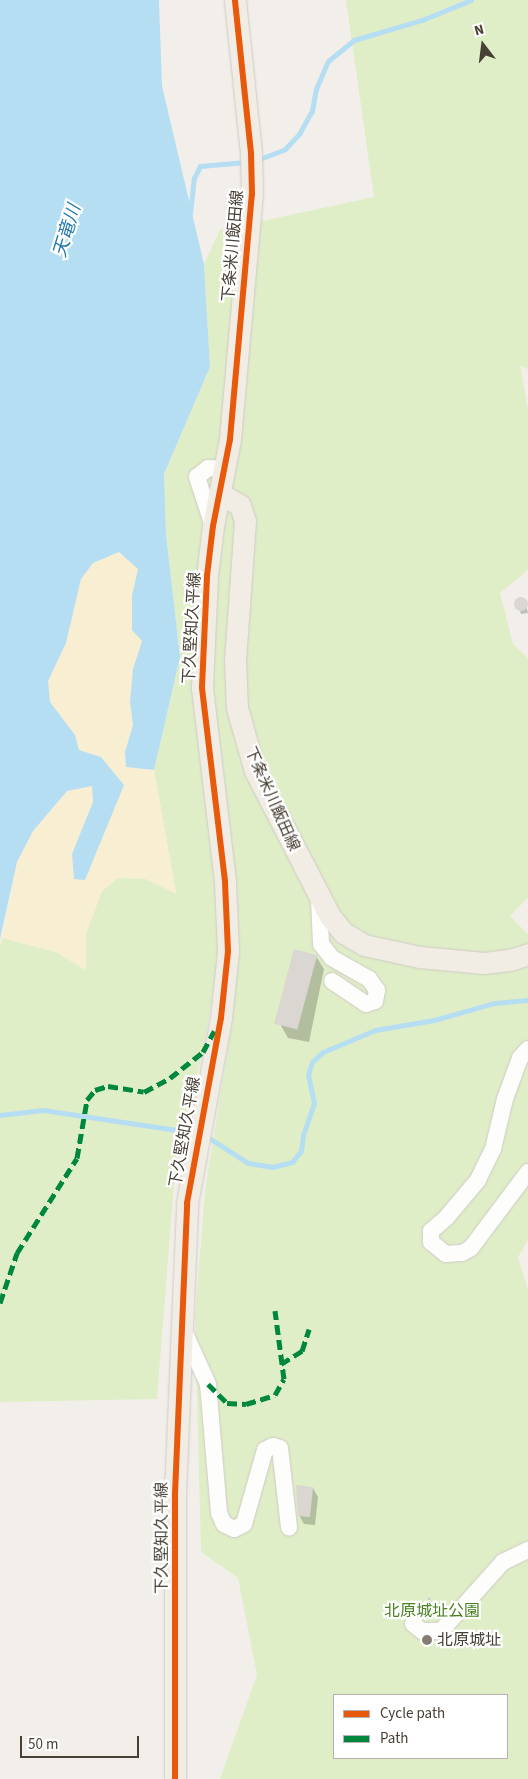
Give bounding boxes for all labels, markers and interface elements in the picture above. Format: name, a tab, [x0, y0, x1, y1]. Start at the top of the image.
north arrow	[458, 20, 508, 70]
text: N	[472, 20, 486, 41]
street label: 下条米川飯田線	[219, 189, 247, 303]
water label: 天竜川	[50, 202, 86, 260]
street label: 下久堅知久平線	[179, 572, 205, 684]
street label: 下条米川飯田線	[240, 744, 304, 854]
street label: 下久堅知久平線	[166, 1075, 204, 1189]
street label: 下久堅知久平線	[152, 1482, 172, 1594]
park label: 北原城址公園	[384, 1601, 480, 1621]
place label: 北原城址	[437, 1630, 501, 1650]
marker: 北原城址	[421, 1634, 433, 1646]
legend	[333, 1694, 508, 1759]
text: Cycle path	[380, 1703, 445, 1724]
scale bar	[22, 1726, 141, 1758]
text: Path	[380, 1728, 408, 1749]
text: 50 m	[28, 1734, 58, 1755]

